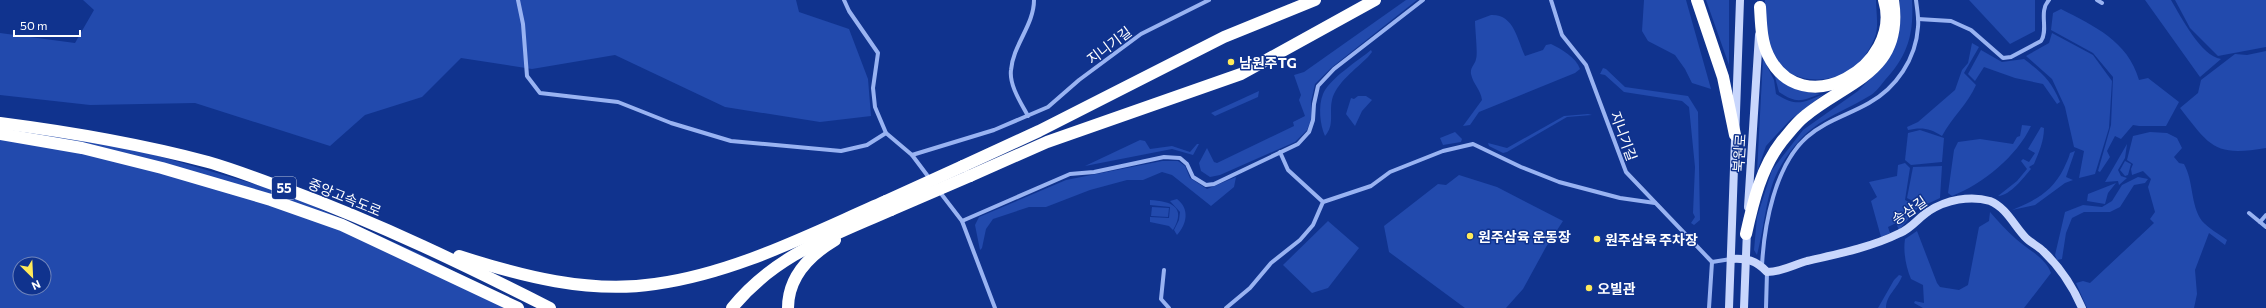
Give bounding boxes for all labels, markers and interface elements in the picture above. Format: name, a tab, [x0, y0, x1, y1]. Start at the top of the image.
scale bar	[14, 12, 80, 38]
text: 50 m	[20, 18, 48, 32]
street label: 지니기길	[1083, 23, 1135, 67]
place label: 남원주TG	[1239, 54, 1297, 71]
marker: 남원주TG	[1226, 57, 1236, 67]
street label: 지니기길	[1607, 109, 1641, 163]
street label: 북원로	[1729, 133, 1749, 173]
street label: 중앙고속도로	[306, 175, 384, 219]
road number: 55	[272, 177, 296, 199]
street label: 송삼길	[1888, 192, 1930, 228]
place label: 원주삼육 운동장	[1478, 228, 1571, 245]
marker: 원주삼육 운동장	[1465, 231, 1475, 241]
place label: 원주삼육 주차장	[1605, 231, 1698, 248]
marker: 원주삼육 주차장	[1592, 234, 1602, 244]
north arrow	[12, 256, 52, 296]
text: N	[30, 278, 43, 293]
place label: 오빌관	[1597, 280, 1636, 297]
marker: 오빌관	[1584, 283, 1594, 293]

